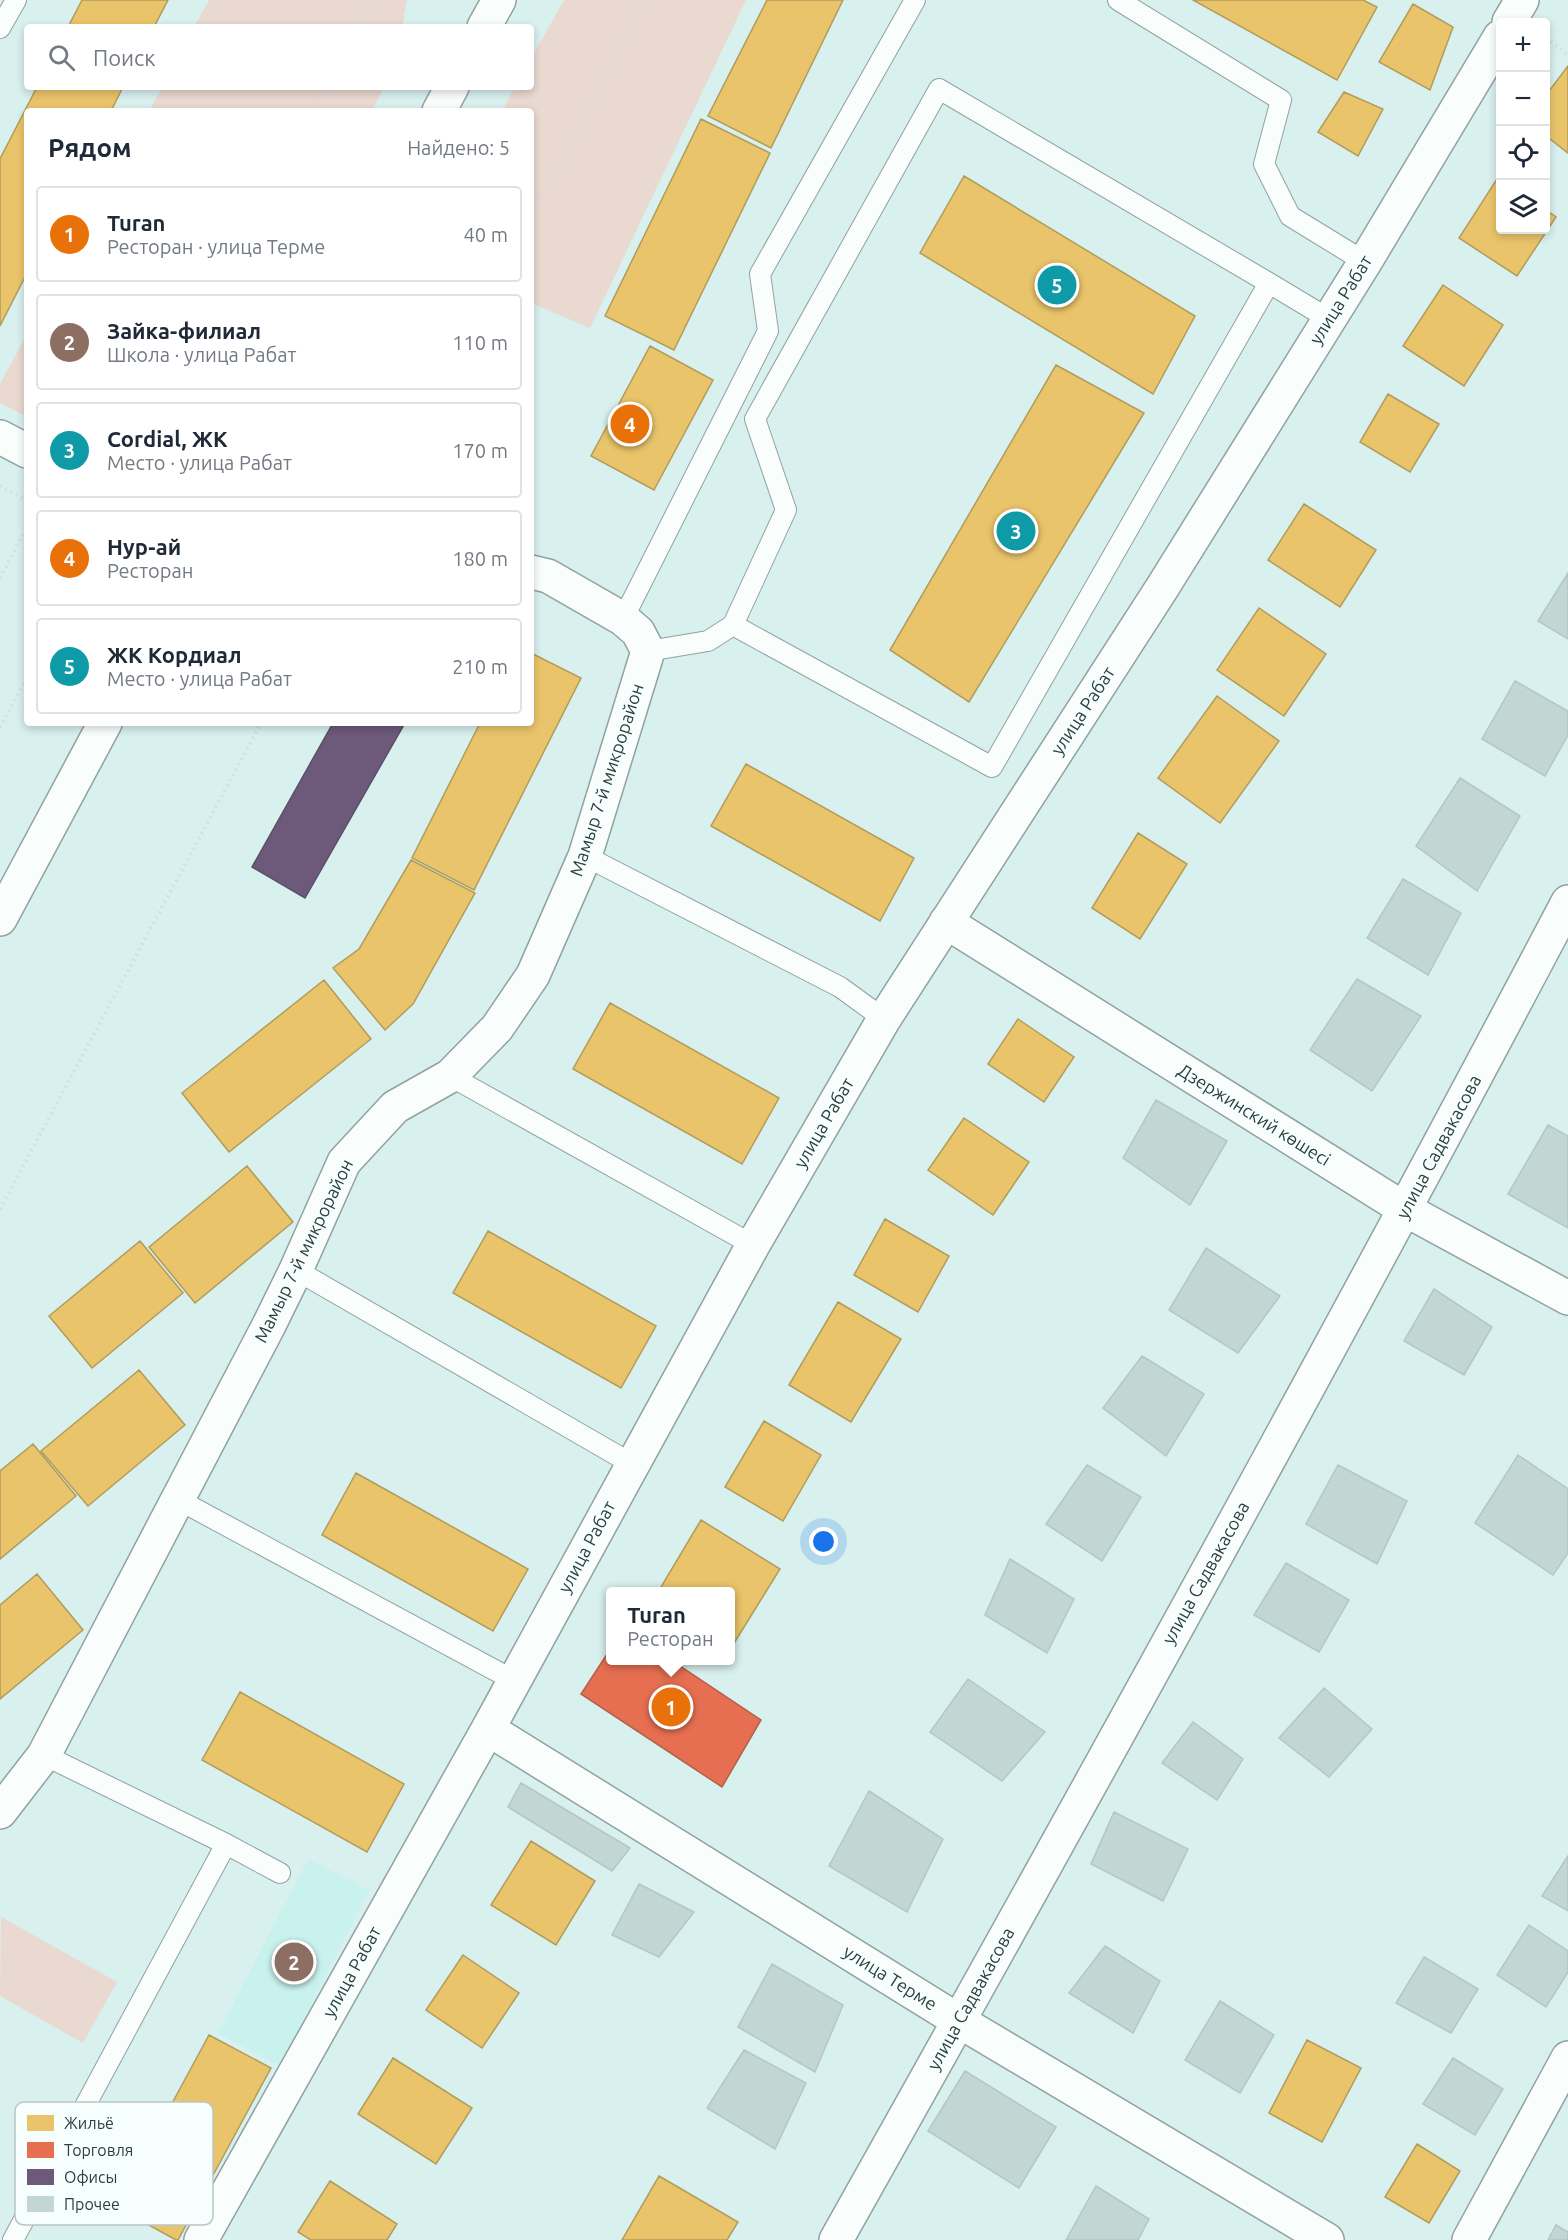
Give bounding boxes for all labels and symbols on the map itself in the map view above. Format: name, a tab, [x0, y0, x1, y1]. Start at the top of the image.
street label: улица Рабат	[1305, 251, 1375, 348]
pin: 5	[1038, 262, 1076, 308]
pin: 4	[610, 402, 650, 446]
pin: 3	[996, 508, 1036, 554]
street label: улица Рабат	[1046, 663, 1118, 758]
street label: Мамыр 7-й микрорайон	[565, 681, 647, 879]
street label: Дзержинский көшесі	[1175, 1059, 1334, 1169]
street label: улица Садвакасова	[1392, 1071, 1484, 1222]
street label: улица Рабат	[789, 1074, 857, 1171]
street label: Мамыр 7-й микрорайон	[250, 1156, 356, 1346]
street label: улица Рабат	[554, 1497, 619, 1596]
street label: улица Садвакасова	[1158, 1498, 1253, 1647]
your location	[809, 1527, 838, 1556]
pin: 1	[652, 1684, 690, 1730]
street label: улица Рабат	[318, 1922, 384, 2021]
street label: улица Садвакасова	[923, 1924, 1018, 2073]
pin: 2	[274, 1940, 314, 1984]
street label: улица Терме	[840, 1941, 941, 2014]
legend	[15, 2102, 213, 2225]
text: Жильё	[64, 2114, 114, 2132]
text: Торговля	[64, 2141, 133, 2159]
text: Офисы	[64, 2168, 117, 2186]
text: Прочее	[64, 2195, 120, 2213]

